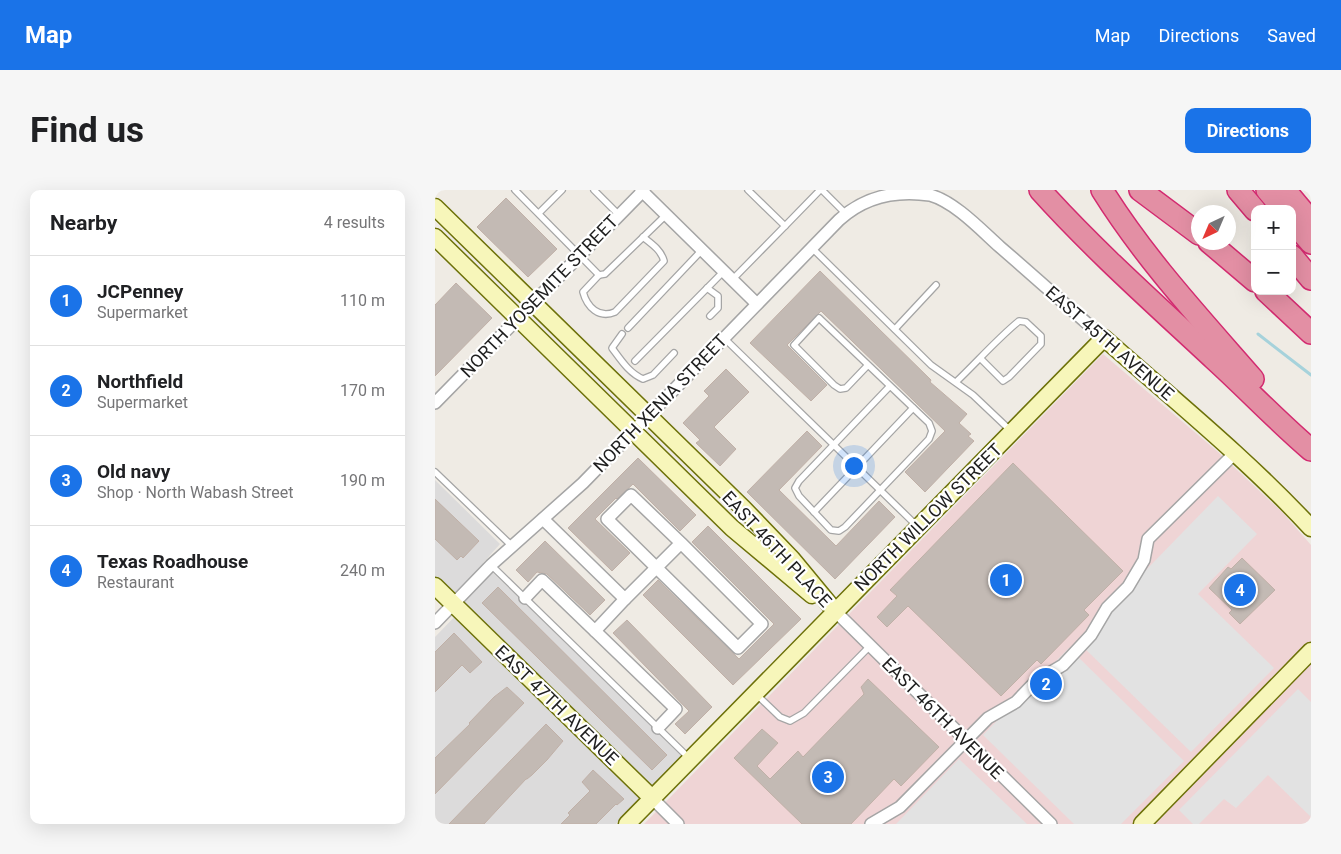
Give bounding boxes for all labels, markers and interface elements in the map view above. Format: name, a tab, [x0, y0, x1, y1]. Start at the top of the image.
text: Map	[25, 21, 72, 49]
text: Map	[1095, 25, 1130, 46]
text: Directions	[1158, 25, 1239, 46]
text: Saved	[1267, 25, 1316, 46]
button: Directions	[1185, 108, 1311, 153]
text: Find us	[30, 110, 144, 151]
north arrow	[1191, 205, 1236, 250]
map controls	[1251, 205, 1296, 295]
button: +	[1251, 205, 1296, 250]
street label: NORTH YOSEMITE STREET	[456, 210, 622, 381]
text: Nearby	[50, 211, 117, 235]
text: 4 results	[324, 213, 385, 232]
button: −	[1251, 250, 1296, 295]
text: JCPenney	[97, 280, 183, 303]
street label: EAST 45TH AVENUE	[1042, 282, 1178, 404]
text: 1	[61, 291, 71, 310]
text: 110 m	[340, 291, 385, 310]
text: Supermarket	[97, 303, 188, 322]
street label: NORTH XENIA STREET	[589, 330, 731, 476]
text: Northfield	[97, 370, 183, 393]
text: 2	[61, 381, 71, 400]
text: 170 m	[340, 381, 385, 400]
text: Supermarket	[97, 393, 188, 412]
street label: NORTH WILLOW STREET	[850, 439, 1006, 595]
your location	[841, 453, 867, 479]
text: Old navy	[97, 460, 170, 483]
text: 3	[61, 471, 71, 490]
text: 190 m	[340, 471, 385, 490]
text: Shop · North Wabash Street	[97, 483, 293, 502]
street label: EAST 46TH PLACE	[718, 487, 836, 611]
text: Texas Roadhouse	[97, 550, 248, 573]
text: 4	[61, 561, 71, 580]
text: 240 m	[340, 561, 385, 580]
pin: 1	[990, 561, 1022, 599]
pin: 4	[1224, 571, 1256, 609]
text: Restaurant	[97, 573, 174, 592]
street label: EAST 47TH AVENUE	[491, 641, 623, 769]
street label: EAST 46TH AVENUE	[878, 653, 1008, 783]
pin: 2	[1030, 665, 1062, 703]
pin: 3	[812, 758, 844, 796]

